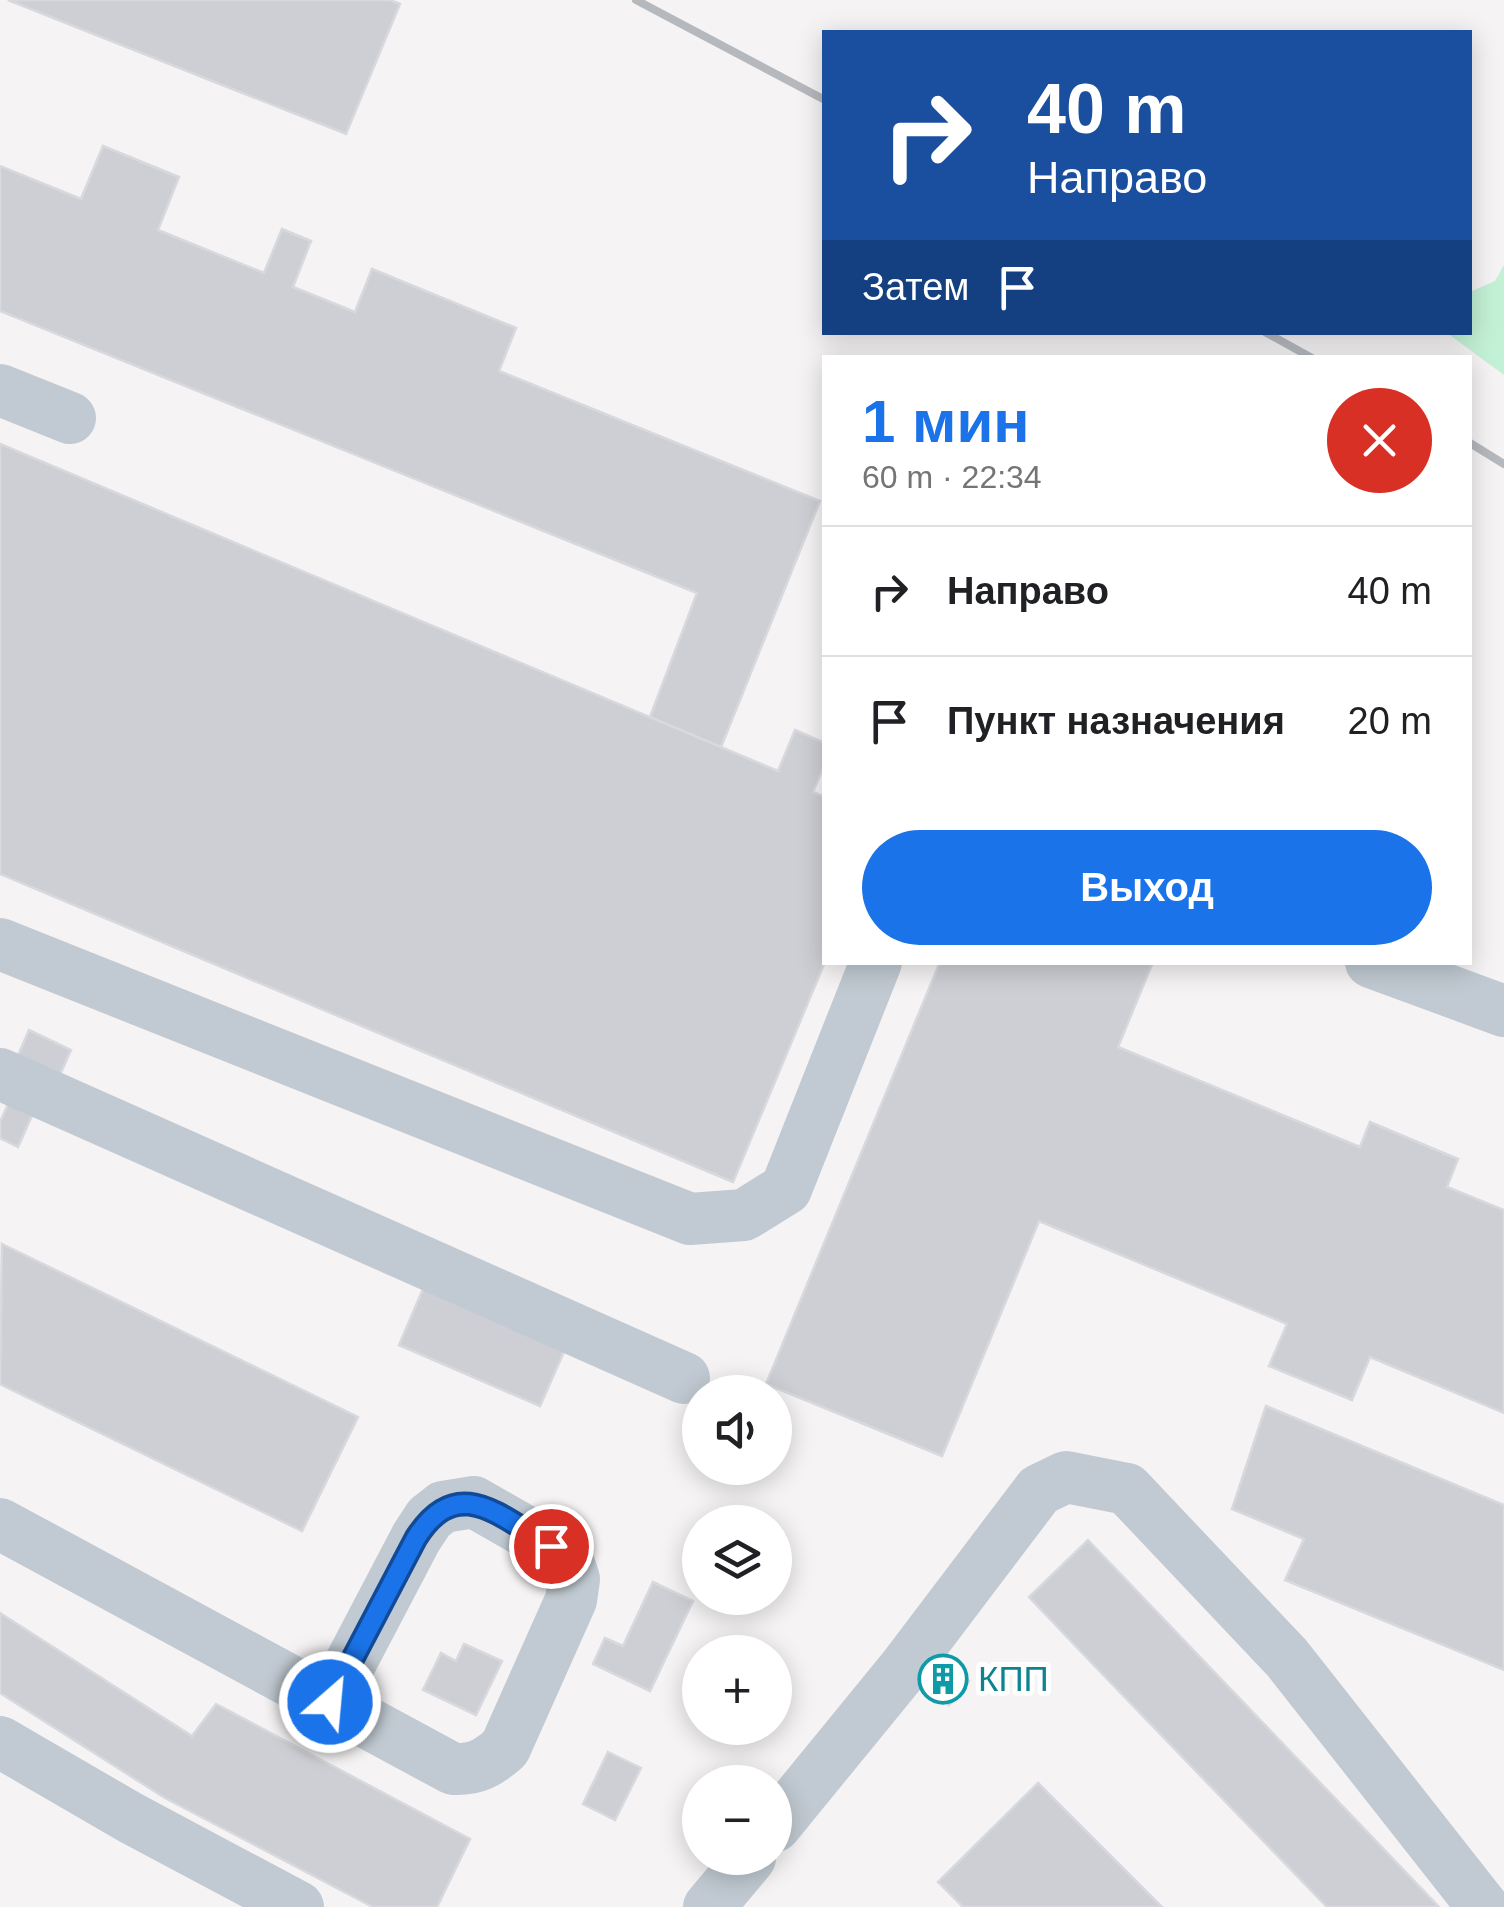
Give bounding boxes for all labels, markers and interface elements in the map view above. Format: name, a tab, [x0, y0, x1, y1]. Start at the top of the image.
icon: right	[862, 70, 992, 200]
text: 40 m	[1027, 70, 1187, 148]
text: Направо	[1027, 152, 1207, 203]
icon: arrive	[990, 260, 1045, 315]
text: Затем	[862, 266, 970, 308]
text: 1 мин	[862, 388, 1030, 455]
button: close	[1327, 388, 1432, 493]
text: 60 m · 22:34	[862, 459, 1042, 495]
icon: right	[862, 564, 917, 619]
text: Направо	[947, 570, 1109, 612]
text: 40 m	[1348, 570, 1432, 612]
icon: arrive	[862, 694, 917, 749]
text: Пункт назначения	[947, 700, 1285, 742]
text: 20 m	[1348, 700, 1432, 742]
button: Выход	[862, 830, 1432, 945]
map controls	[682, 1375, 792, 1875]
button: sound	[682, 1375, 792, 1485]
pin	[509, 1504, 594, 1589]
button: layers	[682, 1505, 792, 1615]
icon: arrive	[524, 1519, 579, 1574]
button: +	[682, 1635, 792, 1745]
position arrow	[278, 1650, 382, 1754]
building icon: КПП	[917, 1653, 969, 1705]
place label: КПП	[978, 1659, 1049, 1698]
button: −	[682, 1765, 792, 1875]

